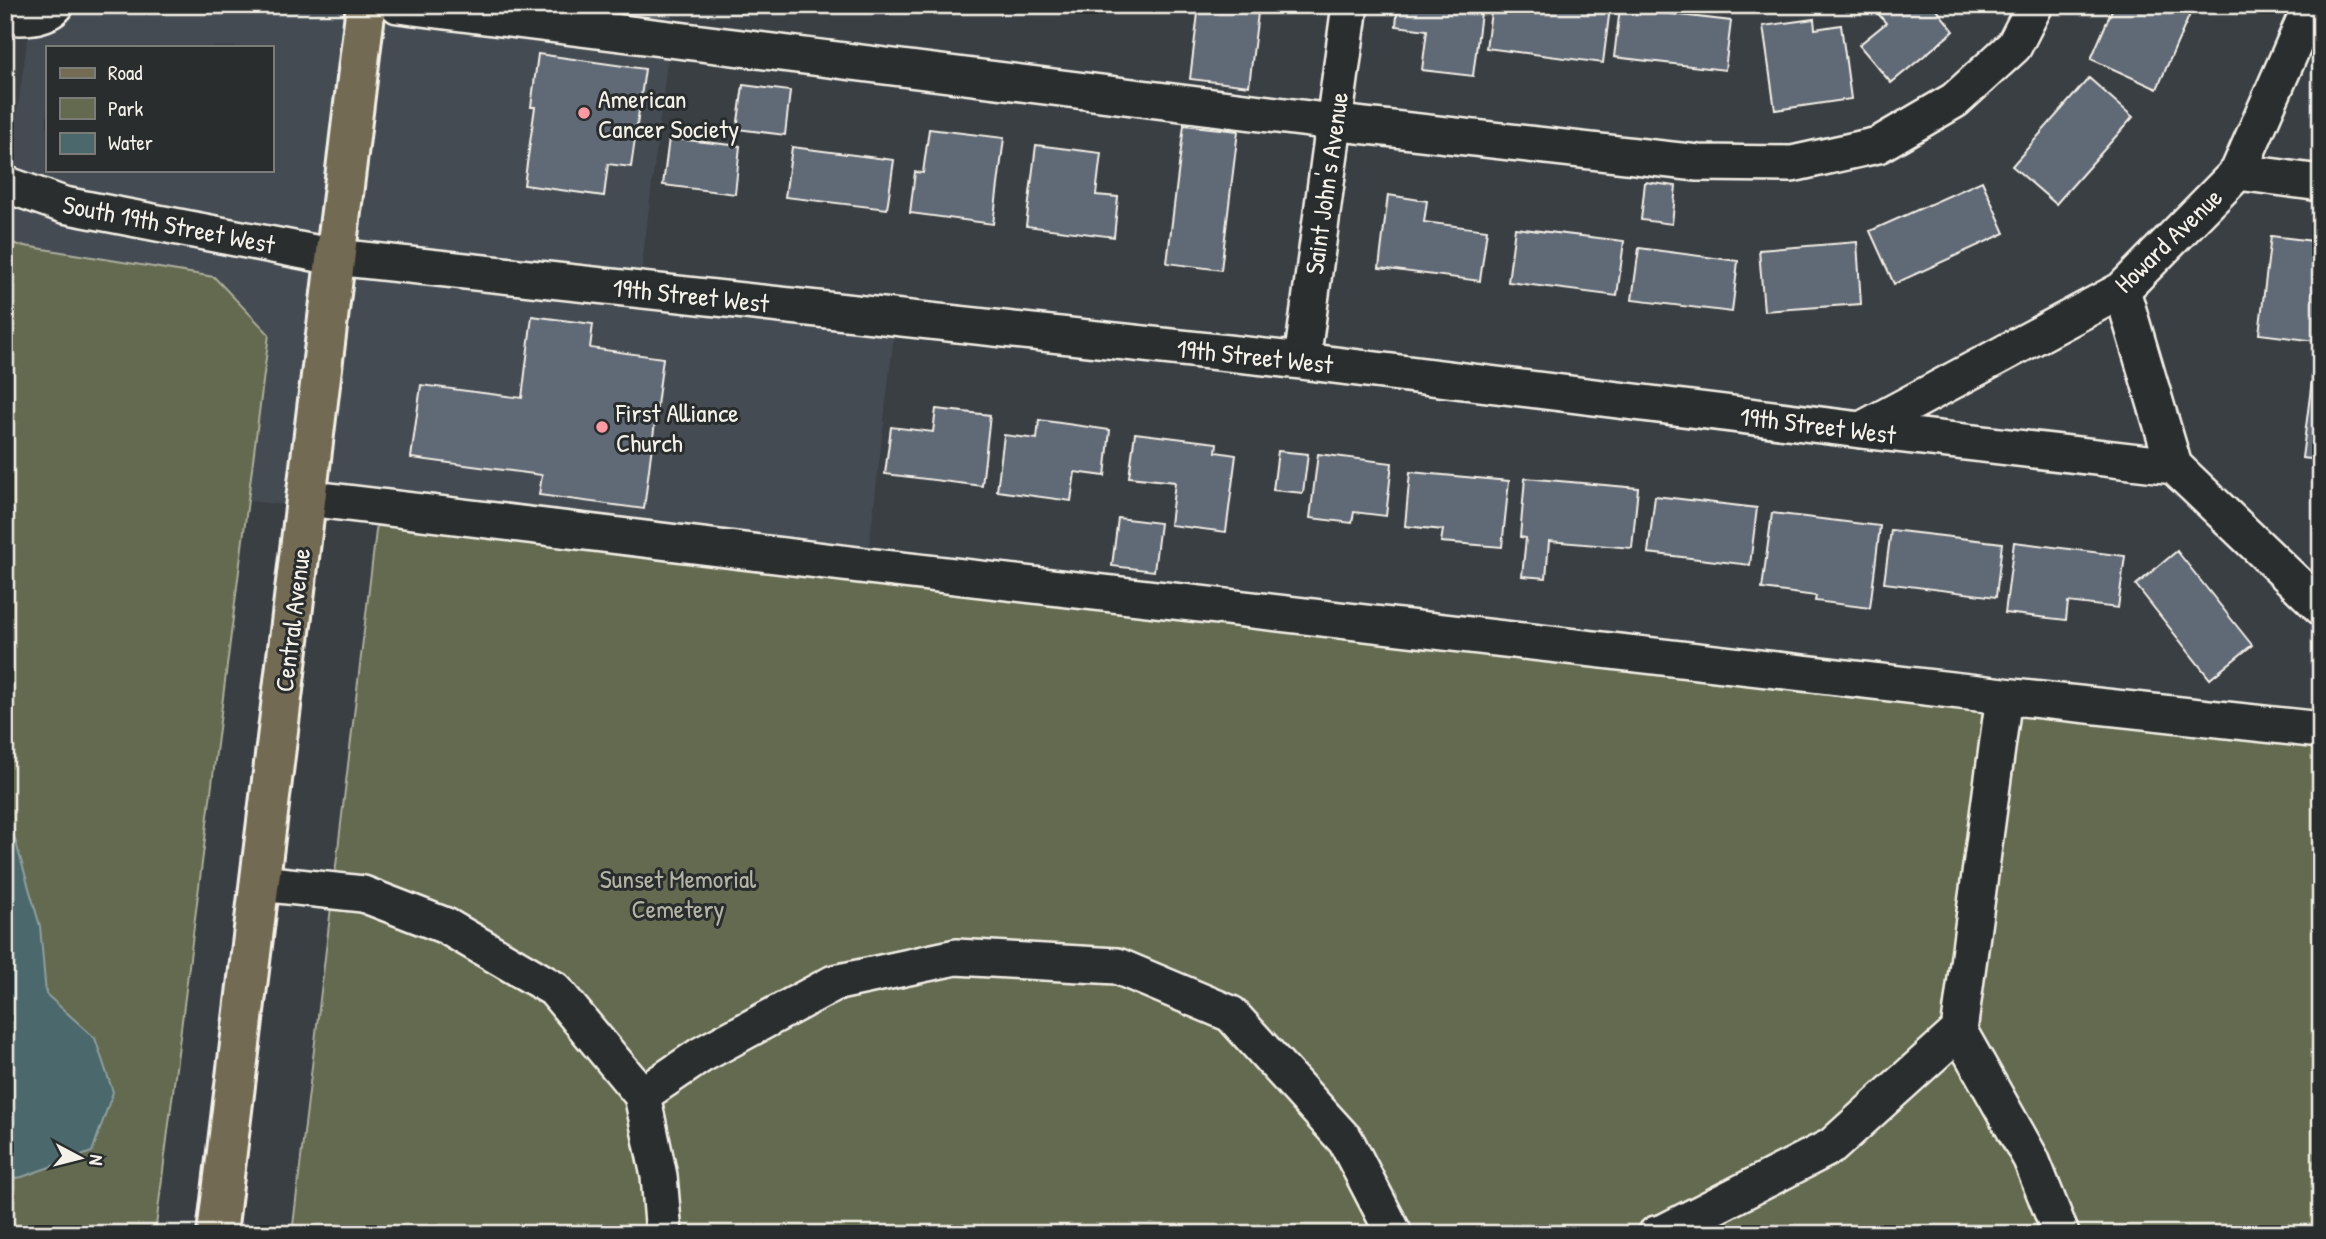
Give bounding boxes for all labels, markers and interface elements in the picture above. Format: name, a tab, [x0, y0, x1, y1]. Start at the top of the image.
legend	[46, 46, 273, 172]
text: Road	[108, 58, 142, 87]
place label: American Cancer Society	[598, 81, 739, 146]
street label: Saint John's Avenue	[1296, 90, 1356, 276]
text: Park	[108, 94, 143, 123]
marker: American Cancer Society	[576, 105, 592, 121]
text: Water	[108, 128, 153, 157]
street label: Howard Avenue	[2107, 180, 2229, 300]
street label: South 19th Street West	[60, 186, 279, 262]
street label: 19th Street West	[611, 269, 772, 321]
street label: 19th Street West	[1175, 330, 1336, 382]
place label: First Alliance Church	[615, 395, 739, 460]
street label: 19th Street West	[1738, 398, 1899, 452]
marker: First Alliance Church	[594, 419, 610, 435]
street label: Central Avenue	[266, 546, 318, 694]
park label: Sunset Memorial Cemetery	[600, 861, 756, 926]
north arrow	[46, 1124, 116, 1194]
text: N	[83, 1153, 110, 1167]

